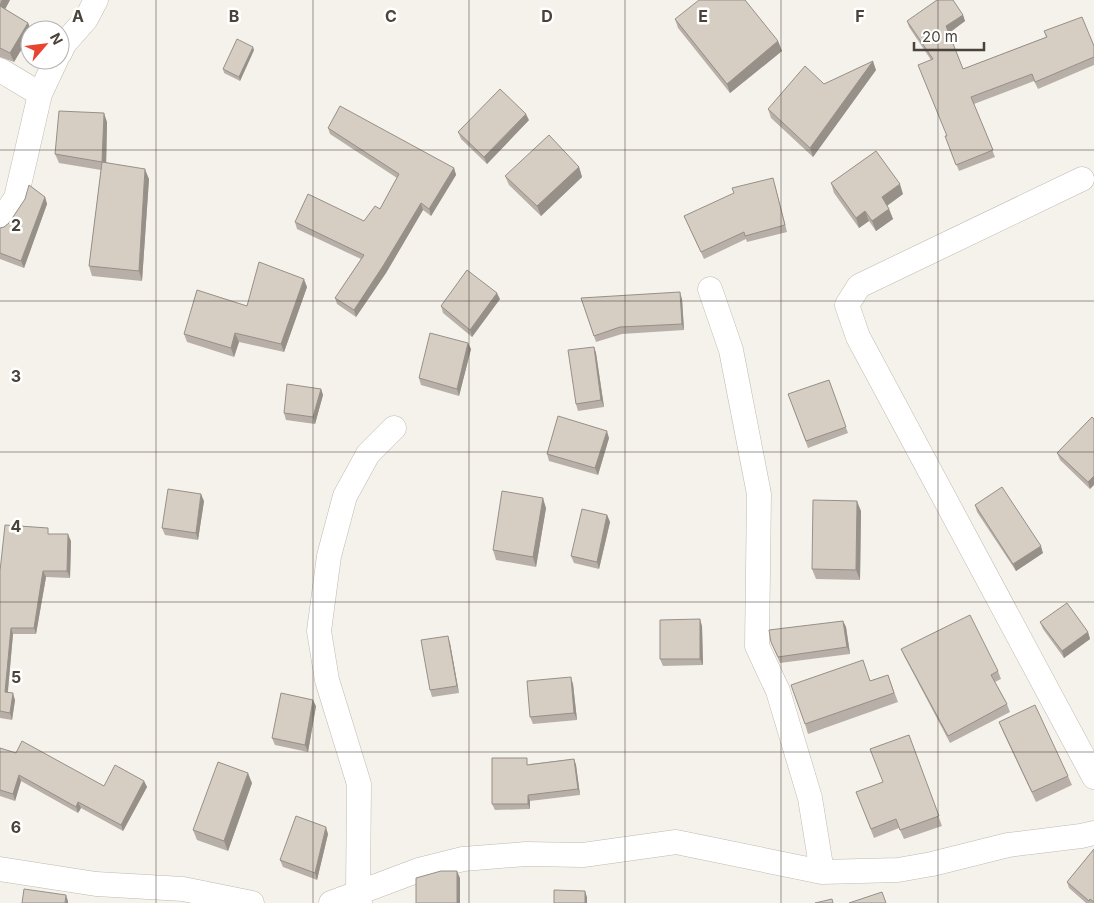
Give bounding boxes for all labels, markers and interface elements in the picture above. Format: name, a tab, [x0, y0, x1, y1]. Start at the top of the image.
text: A	[72, 6, 84, 26]
text: B	[229, 6, 239, 26]
text: C	[385, 6, 397, 26]
text: D	[541, 6, 553, 26]
text: E	[698, 6, 708, 26]
text: F	[855, 6, 865, 26]
north arrow	[20, 20, 70, 70]
scale bar	[914, 20, 984, 52]
text: 20 m	[922, 27, 958, 46]
text: N	[47, 30, 67, 47]
text: 2	[11, 215, 21, 235]
text: 3	[11, 366, 21, 386]
text: 4	[11, 516, 22, 536]
text: 5	[11, 667, 21, 687]
text: 6	[11, 817, 21, 837]

